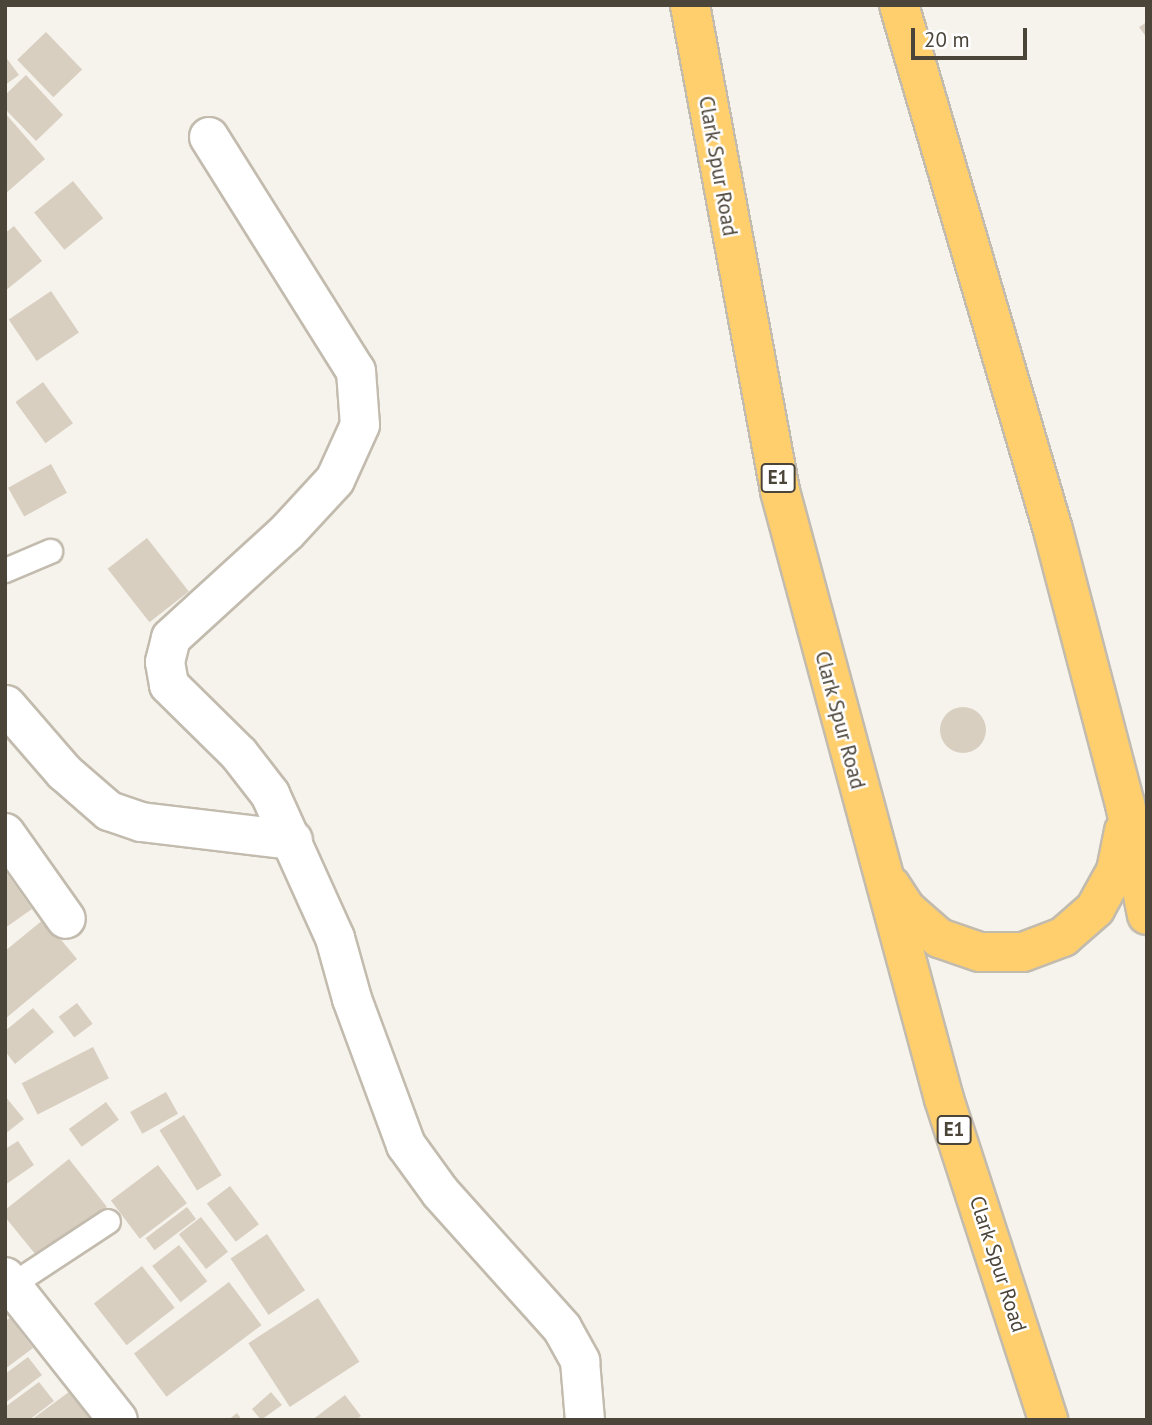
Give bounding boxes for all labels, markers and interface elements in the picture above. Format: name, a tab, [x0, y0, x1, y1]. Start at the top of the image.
scale bar	[914, 14, 1030, 58]
text: 20 m	[924, 26, 970, 53]
street label: Clark Spur Road	[693, 94, 743, 238]
road number: E1	[760, 463, 796, 494]
street label: Clark Spur Road	[809, 648, 871, 792]
road number: E1	[936, 1114, 972, 1146]
street label: Clark Spur Road	[964, 1192, 1032, 1336]

